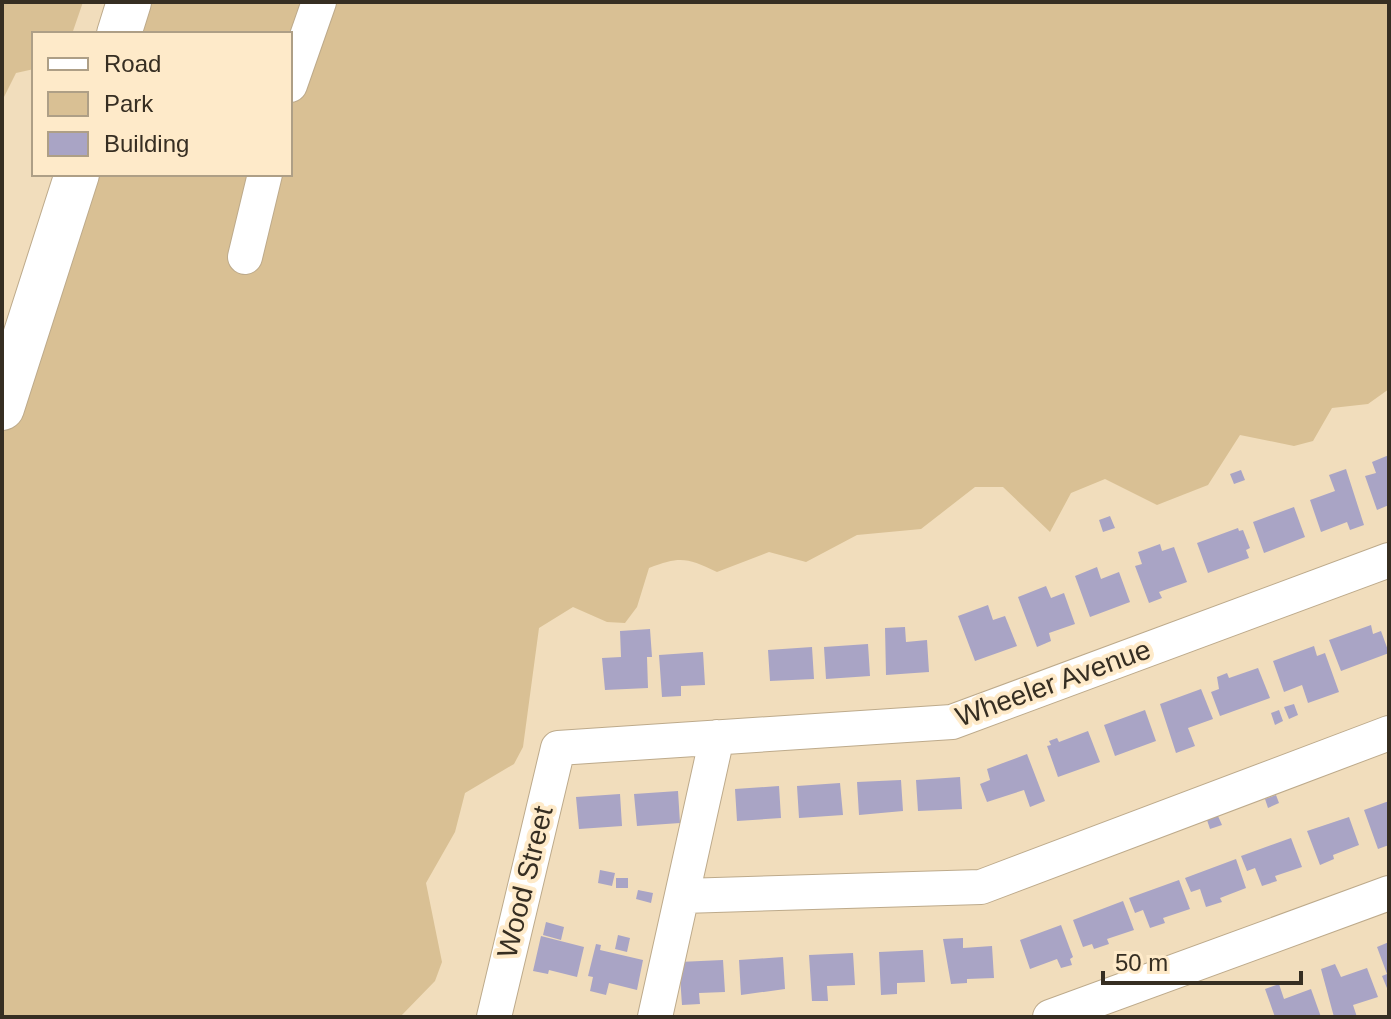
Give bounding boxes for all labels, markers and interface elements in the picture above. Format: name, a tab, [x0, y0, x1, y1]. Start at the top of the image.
legend	[32, 32, 292, 176]
text: Road	[104, 50, 161, 77]
text: Park	[104, 90, 154, 117]
text: Building	[104, 130, 189, 157]
street label: Wheeler Avenue	[951, 633, 1155, 733]
street label: Wood Street	[491, 803, 559, 961]
scale bar	[1103, 935, 1301, 985]
text: 50 m	[1115, 949, 1168, 976]

